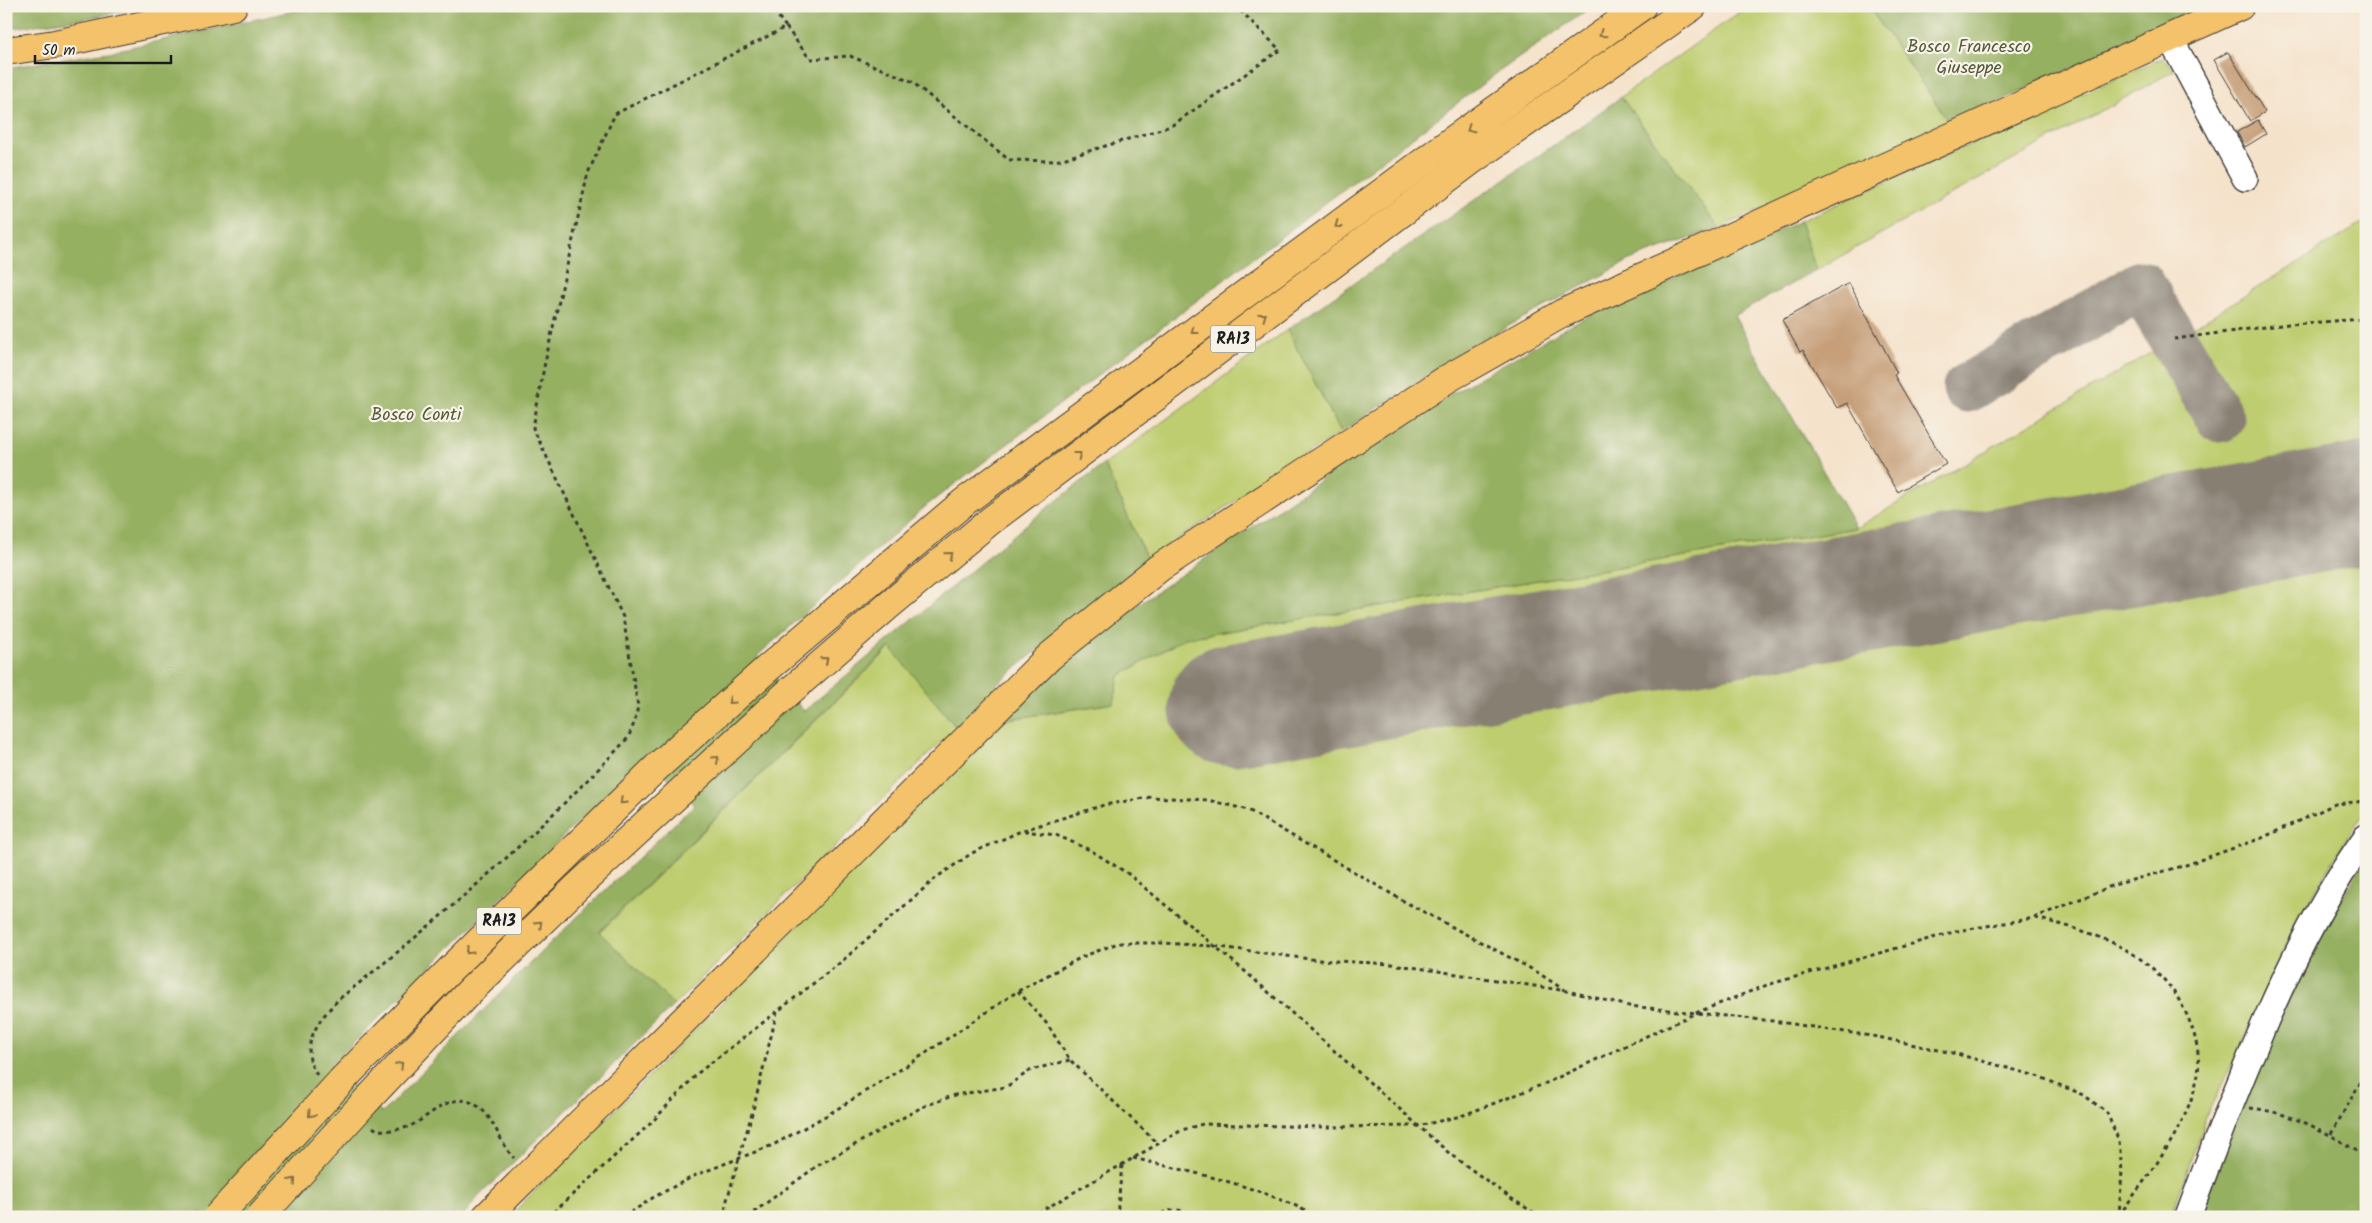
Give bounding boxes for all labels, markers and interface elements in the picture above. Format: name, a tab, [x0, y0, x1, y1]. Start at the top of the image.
one-way arrow	[1599, 29, 1608, 37]
scale bar	[35, 32, 171, 64]
park label: Bosco Francesco Giuseppe	[1907, 33, 2031, 83]
text: 50 m	[42, 39, 76, 63]
one-way arrow	[1466, 123, 1475, 132]
one-way arrow	[1335, 218, 1344, 228]
one-way arrow	[1257, 313, 1266, 321]
one-way arrow	[1191, 326, 1200, 334]
road number: RA13	[1210, 326, 1256, 352]
park label: Bosco Conti	[371, 401, 462, 430]
one-way arrow	[1072, 453, 1081, 461]
one-way arrow	[944, 552, 953, 561]
one-way arrow	[820, 657, 829, 666]
one-way arrow	[728, 695, 737, 704]
one-way arrow	[710, 755, 719, 764]
one-way arrow	[619, 795, 628, 804]
road number: RA13	[476, 908, 522, 934]
one-way arrow	[533, 921, 542, 930]
one-way arrow	[465, 945, 474, 954]
one-way arrow	[394, 1061, 403, 1070]
one-way arrow	[308, 1108, 317, 1117]
one-way arrow	[287, 1177, 296, 1186]

